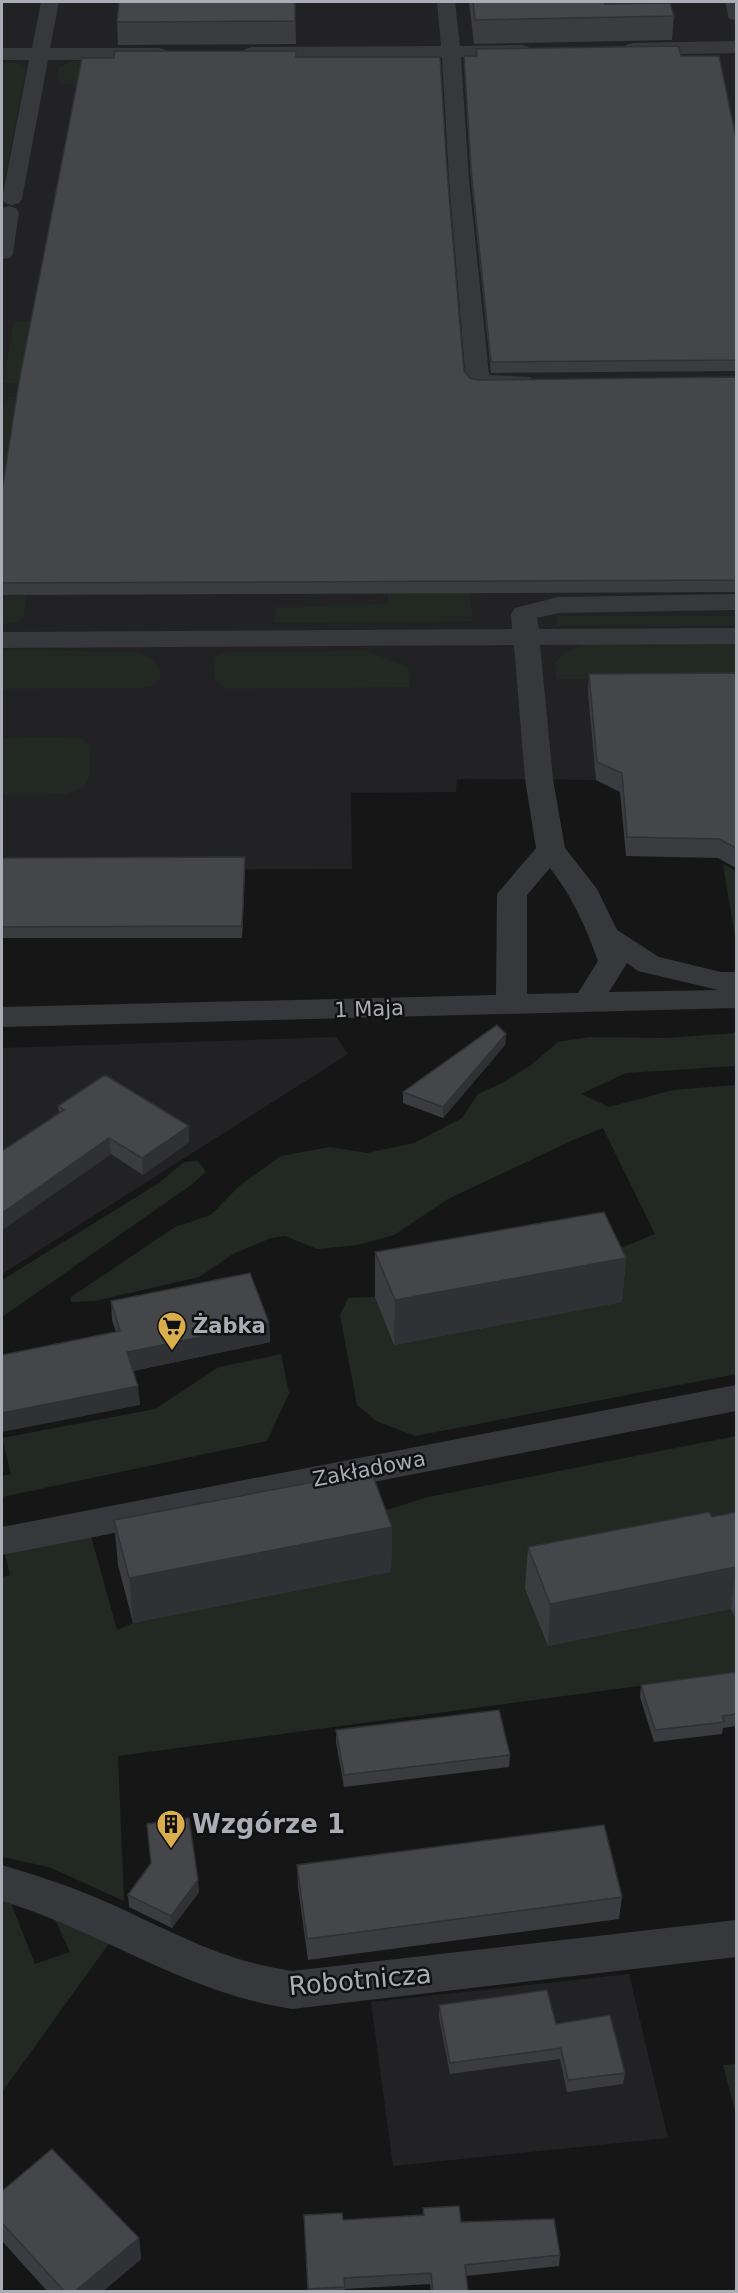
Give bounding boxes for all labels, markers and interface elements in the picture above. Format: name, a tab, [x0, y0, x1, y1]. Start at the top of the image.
street label: 1 Maja	[334, 996, 404, 1022]
supermarket icon: Żabka	[156, 1310, 188, 1352]
place label: Żabka	[193, 1313, 266, 1338]
street label: Zakładowa	[311, 1446, 427, 1492]
building icon: Wzgórze 1	[155, 1808, 187, 1850]
place label: Wzgórze 1	[192, 1809, 345, 1839]
street label: Robotnicza	[287, 1959, 433, 2001]

